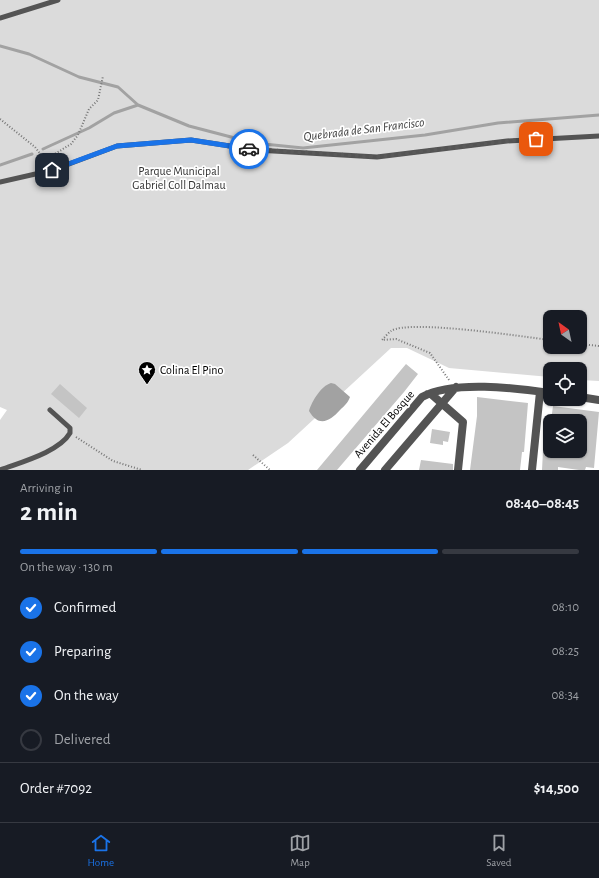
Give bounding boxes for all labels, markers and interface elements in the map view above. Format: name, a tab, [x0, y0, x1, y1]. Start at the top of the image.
water label: Quebrada de San Francisco	[303, 116, 425, 144]
pin	[519, 122, 553, 156]
icon: bag	[525, 128, 547, 150]
courier	[229, 129, 269, 169]
icon: car	[238, 138, 260, 160]
pin	[35, 153, 69, 187]
icon: home	[41, 159, 63, 181]
park label: Parque Municipal Gabriel Coll Dalmau	[132, 165, 226, 191]
north arrow	[543, 310, 587, 354]
map controls	[543, 310, 587, 458]
place icon: Colina El Pino	[137, 360, 157, 385]
button: locate	[543, 362, 587, 406]
place label: Colina El Pino	[160, 364, 224, 376]
street label: Avenida El Bosque	[352, 388, 416, 460]
button: layers	[543, 414, 587, 458]
text: Arriving in	[20, 482, 73, 495]
text: 08:40–08:45	[505, 496, 579, 511]
text: 2 min	[20, 499, 78, 525]
text: On the way · 130 m	[20, 561, 113, 574]
icon: check	[20, 597, 42, 619]
text: Confirmed	[54, 600, 116, 615]
text: 08:10	[552, 601, 579, 614]
icon: check	[20, 641, 42, 663]
text: Preparing	[54, 644, 111, 659]
text: 08:25	[552, 645, 579, 658]
icon: check	[20, 685, 42, 707]
text: On the way	[54, 688, 119, 703]
text: 08:34	[551, 689, 579, 702]
text: Delivered	[54, 732, 111, 747]
text: Order #7092	[20, 781, 92, 796]
text: $14,500	[534, 781, 579, 796]
tab: Home	[88, 832, 114, 869]
tab: Map	[289, 832, 311, 869]
tab: Saved	[486, 832, 511, 869]

